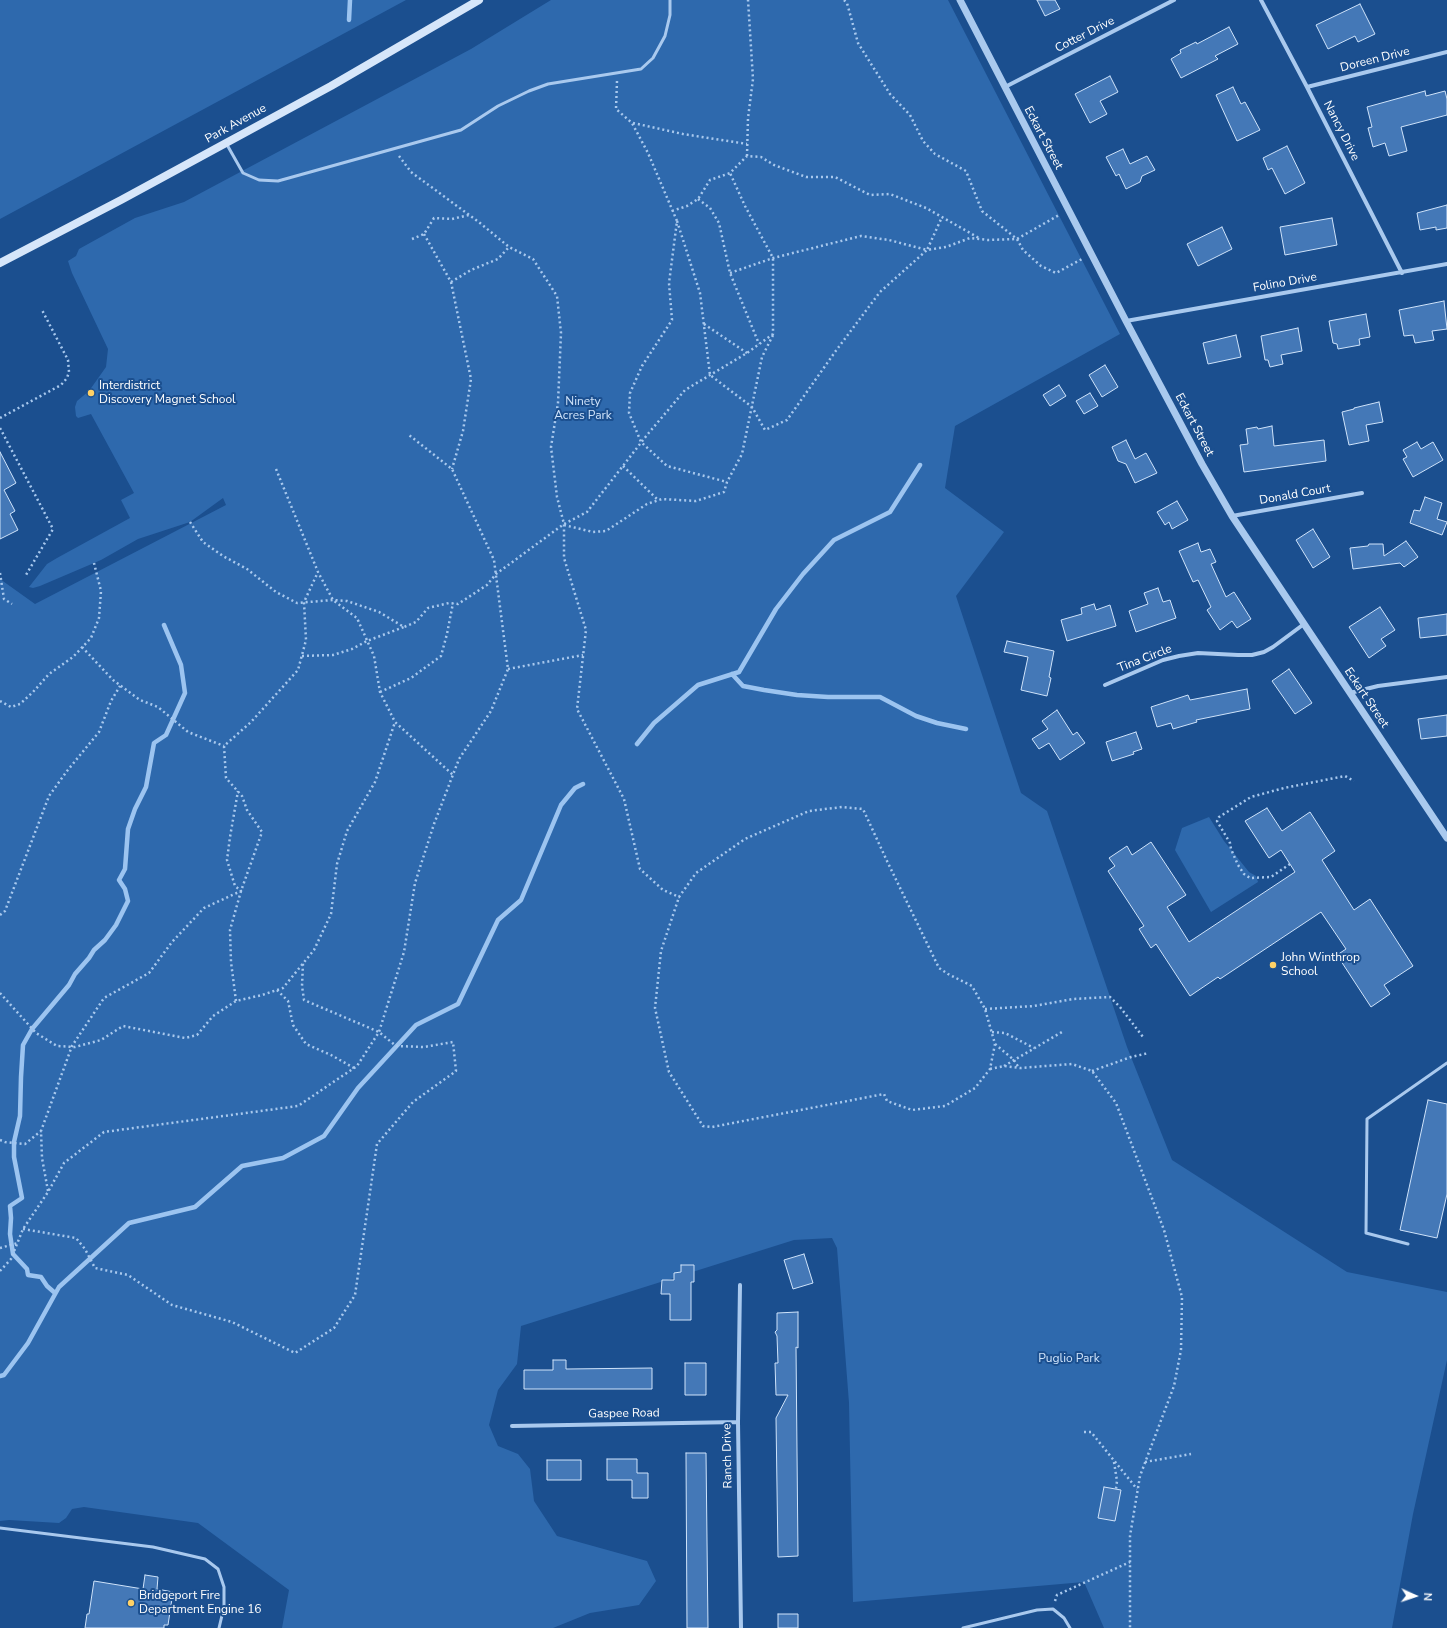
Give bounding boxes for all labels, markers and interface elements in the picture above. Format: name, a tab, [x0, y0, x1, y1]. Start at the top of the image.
street label: Cotter Drive	[1053, 14, 1117, 56]
street label: Doreen Drive	[1339, 44, 1411, 76]
street label: Nancy Drive	[1320, 99, 1362, 163]
street label: Park Avenue	[203, 101, 269, 147]
street label: Eckart Street	[1020, 104, 1066, 172]
street label: Folino Drive	[1252, 270, 1318, 296]
place label: Interdistrict Discovery Magnet School	[99, 379, 236, 407]
marker: Interdistrict Discovery Magnet School	[86, 388, 96, 398]
street label: Eckart Street	[1171, 391, 1217, 459]
park label: Ninety Acres Park	[554, 395, 612, 423]
street label: Donald Court	[1258, 482, 1332, 508]
street label: Tina Circle	[1116, 642, 1174, 676]
street label: Eckart Street	[1341, 665, 1391, 731]
place label: John Winthrop School	[1281, 951, 1360, 979]
marker: John Winthrop School	[1268, 960, 1278, 970]
park label: Puglio Park	[1038, 1352, 1100, 1366]
street label: Gaspee Road	[588, 1406, 660, 1422]
street label: Ranch Drive	[720, 1423, 736, 1489]
north arrow	[1395, 1576, 1435, 1616]
place label: Bridgeport Fire Department Engine 16	[139, 1589, 262, 1617]
text: N	[1420, 1592, 1435, 1601]
marker: Bridgeport Fire Department Engine 16	[126, 1598, 136, 1608]

